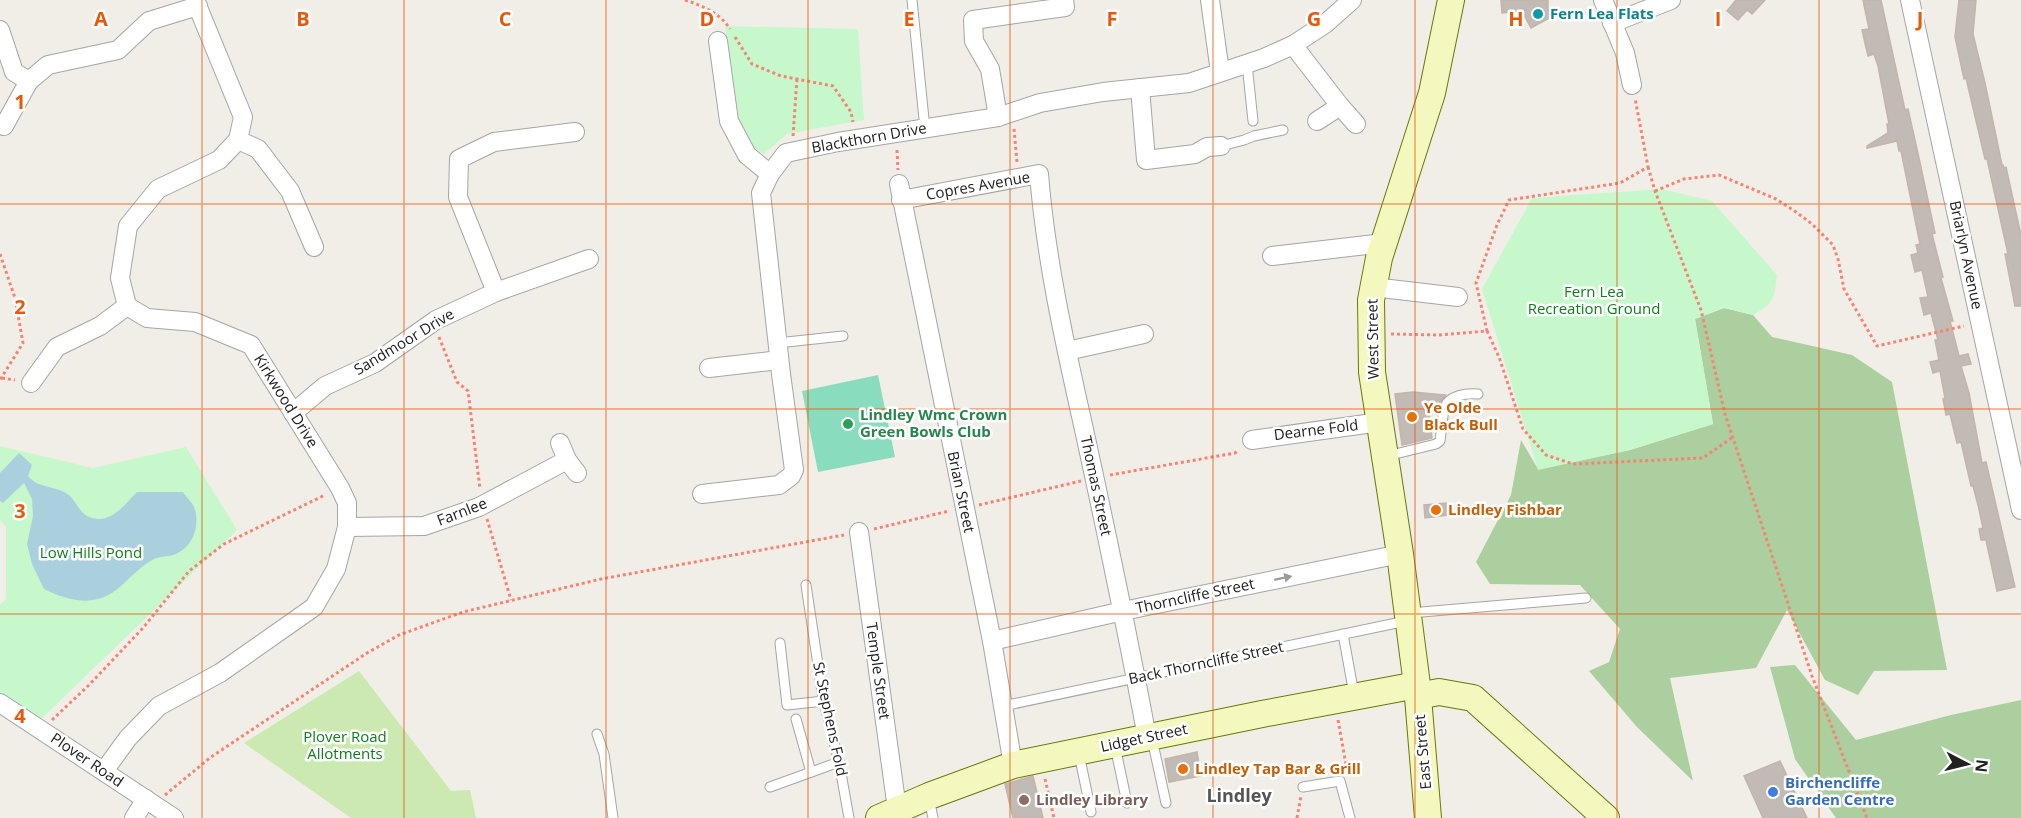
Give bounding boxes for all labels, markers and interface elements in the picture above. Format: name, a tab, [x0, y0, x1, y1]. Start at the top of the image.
place label: Fern Lea Flats	[1550, 3, 1654, 23]
text: A	[94, 5, 108, 32]
text: B	[296, 5, 310, 32]
text: C	[499, 5, 512, 32]
text: D	[700, 5, 714, 32]
text: E	[903, 5, 915, 32]
text: F	[1107, 5, 1117, 32]
text: G	[1307, 5, 1321, 32]
text: H	[1508, 5, 1524, 32]
text: I	[1715, 5, 1721, 32]
text: J	[1915, 5, 1923, 32]
marker: Fern Lea Flats	[1531, 7, 1545, 21]
text: 1	[14, 88, 26, 115]
street label: Blackthorn Drive	[810, 117, 928, 157]
street label: Copres Avenue	[924, 166, 1031, 204]
street label: Briarlyn Avenue	[1946, 199, 1988, 311]
park label: Fern Lea Recreation Ground	[1528, 281, 1660, 318]
text: 2	[14, 293, 26, 320]
street label: West Street	[1361, 299, 1383, 379]
street label: Sandmoor Drive	[350, 303, 457, 379]
street label: Kirkwood Drive	[250, 350, 324, 451]
place label: Ye Olde Black Bull	[1424, 397, 1498, 434]
place label: Lindley Wmc Crown Green Bowls Club	[860, 404, 1007, 441]
marker: Ye Olde Black Bull	[1405, 410, 1419, 424]
street label: Dearne Fold	[1272, 414, 1359, 444]
marker: Lindley Wmc Crown Green Bowls Club	[841, 417, 855, 431]
street label: Thomas Street	[1077, 434, 1117, 538]
street label: Brian Street	[944, 449, 980, 534]
street label: Farnlee	[434, 492, 490, 530]
text: 3	[14, 497, 26, 524]
place label: Lindley Fishbar	[1448, 499, 1562, 519]
marker: Lindley Fishbar	[1429, 503, 1443, 517]
park label: Low Hills Pond	[40, 542, 142, 562]
street label: Thorncliffe Street	[1134, 573, 1256, 617]
one-way arrow	[1274, 573, 1293, 582]
street label: Temple Street	[862, 621, 896, 721]
street label: Back Thorncliffe Street	[1127, 636, 1285, 688]
street label: St Stephens Fold	[809, 660, 853, 778]
text: 4	[14, 702, 26, 729]
street label: East Street	[1409, 714, 1435, 790]
street label: Lidget Street	[1098, 718, 1189, 756]
park label: Plover Road Allotments	[303, 726, 387, 763]
street label: Plover Road	[47, 728, 128, 791]
north arrow	[1937, 734, 1997, 794]
place label: Lindley Tap Bar & Grill	[1195, 758, 1361, 778]
text: N	[1970, 758, 1994, 774]
marker: Lindley Tap Bar & Grill	[1176, 762, 1190, 776]
place label: Birchencliffe Garden Centre	[1785, 772, 1894, 809]
district label: Lindley	[1206, 783, 1272, 807]
marker: Birchencliffe Garden Centre	[1766, 785, 1780, 799]
place label: Lindley Library	[1036, 789, 1148, 809]
marker: Lindley Library	[1017, 793, 1031, 807]

